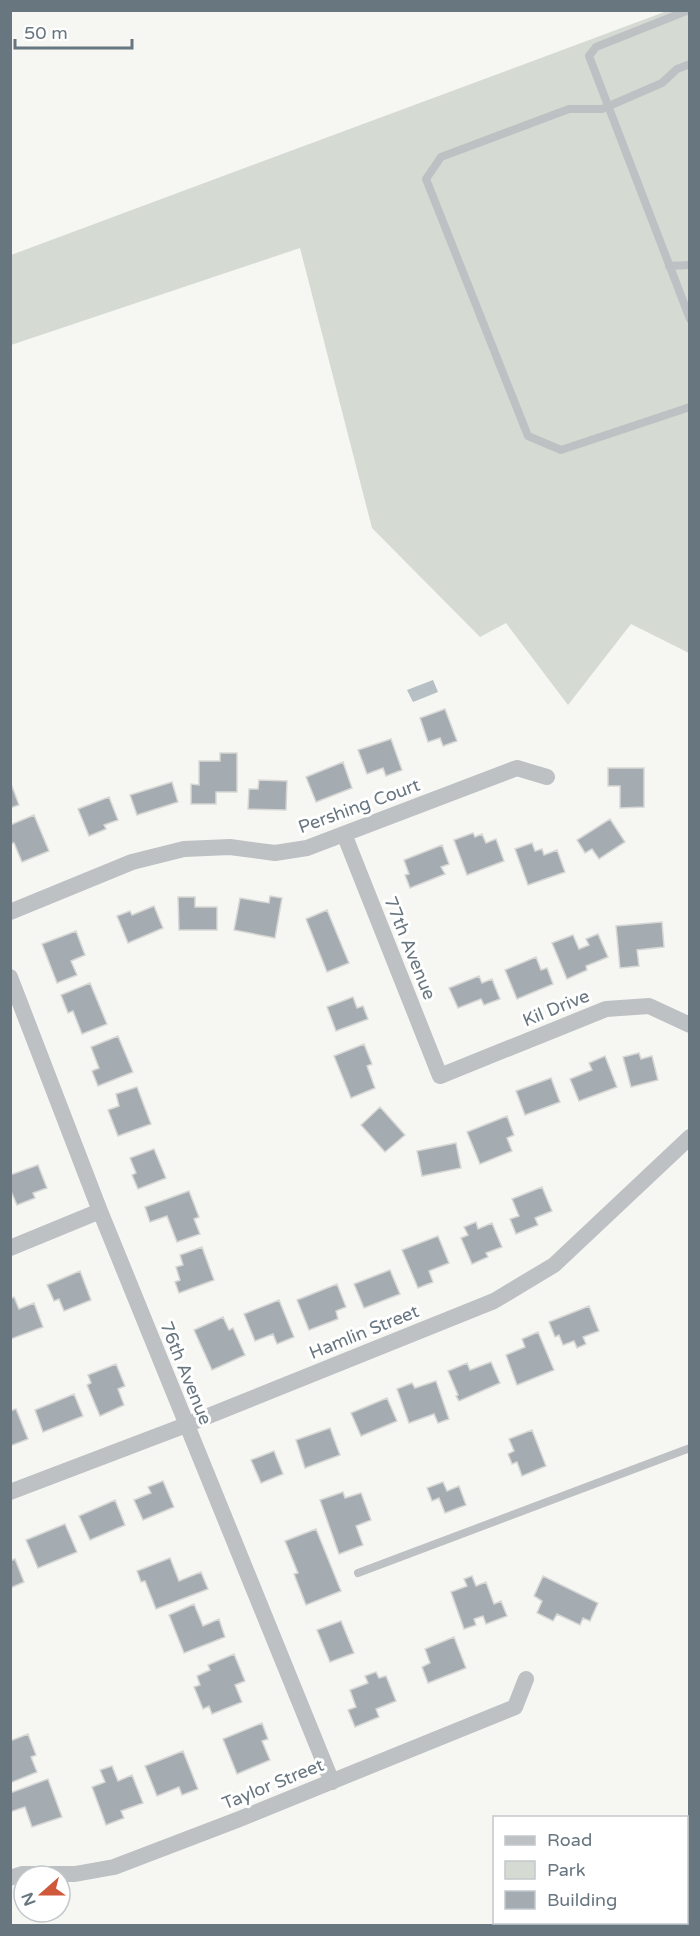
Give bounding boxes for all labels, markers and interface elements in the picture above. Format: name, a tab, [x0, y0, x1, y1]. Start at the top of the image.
scale bar	[15, 12, 132, 50]
text: 50 m	[24, 22, 68, 44]
street label: Pershing Court	[295, 774, 423, 838]
street label: 77th Avenue	[379, 893, 441, 1003]
street label: Kil Drive	[519, 985, 593, 1031]
street label: Hamlin Street	[306, 1300, 422, 1364]
street label: 76th Avenue	[155, 1318, 217, 1428]
street label: Taylor Street	[219, 1754, 327, 1814]
legend	[493, 1816, 688, 1924]
text: Road	[547, 1829, 592, 1851]
text: Park	[547, 1859, 586, 1881]
north arrow	[12, 1864, 72, 1924]
text: N	[17, 1889, 41, 1909]
text: Building	[547, 1889, 617, 1911]

